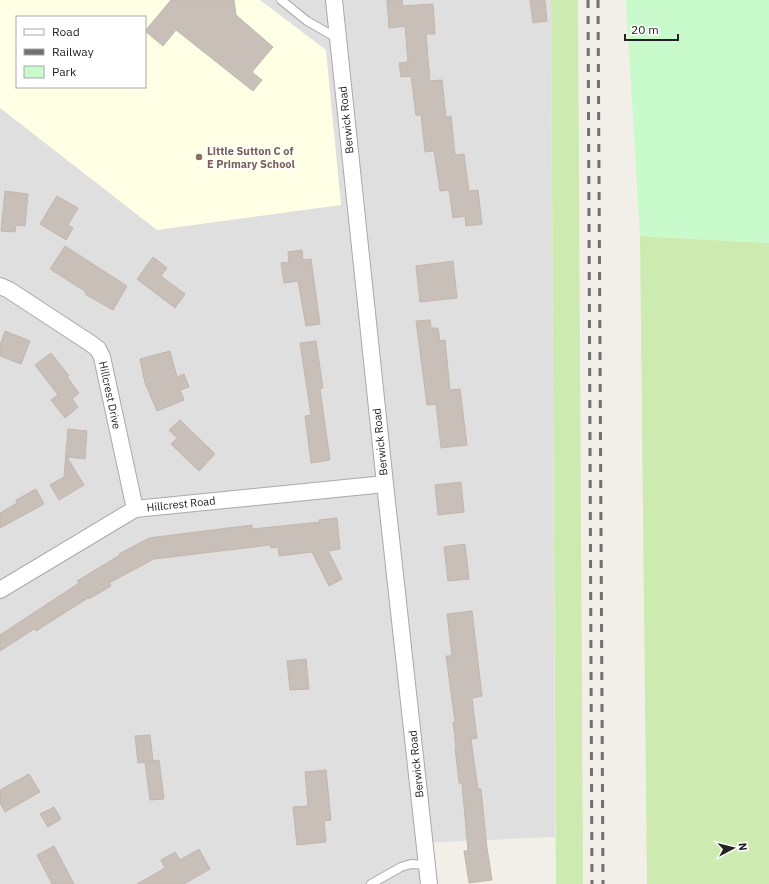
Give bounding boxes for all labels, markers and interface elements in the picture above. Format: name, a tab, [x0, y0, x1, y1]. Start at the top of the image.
legend	[16, 16, 146, 88]
scale bar	[625, 16, 678, 42]
text: 20 m	[631, 22, 659, 37]
text: Road	[52, 24, 80, 39]
text: Railway	[52, 44, 94, 59]
text: Park	[52, 64, 77, 79]
street label: Berwick Road	[335, 86, 357, 154]
place label: Little Sutton C of E Primary School	[207, 144, 296, 171]
marker: Little Sutton C of E Primary School	[194, 152, 204, 162]
street label: Hillcrest Drive	[96, 360, 124, 430]
street label: Berwick Road	[369, 408, 391, 476]
street label: Hillcrest Road	[146, 493, 216, 515]
street label: Berwick Road	[405, 730, 427, 798]
north arrow	[713, 828, 753, 868]
text: N	[735, 842, 750, 852]

